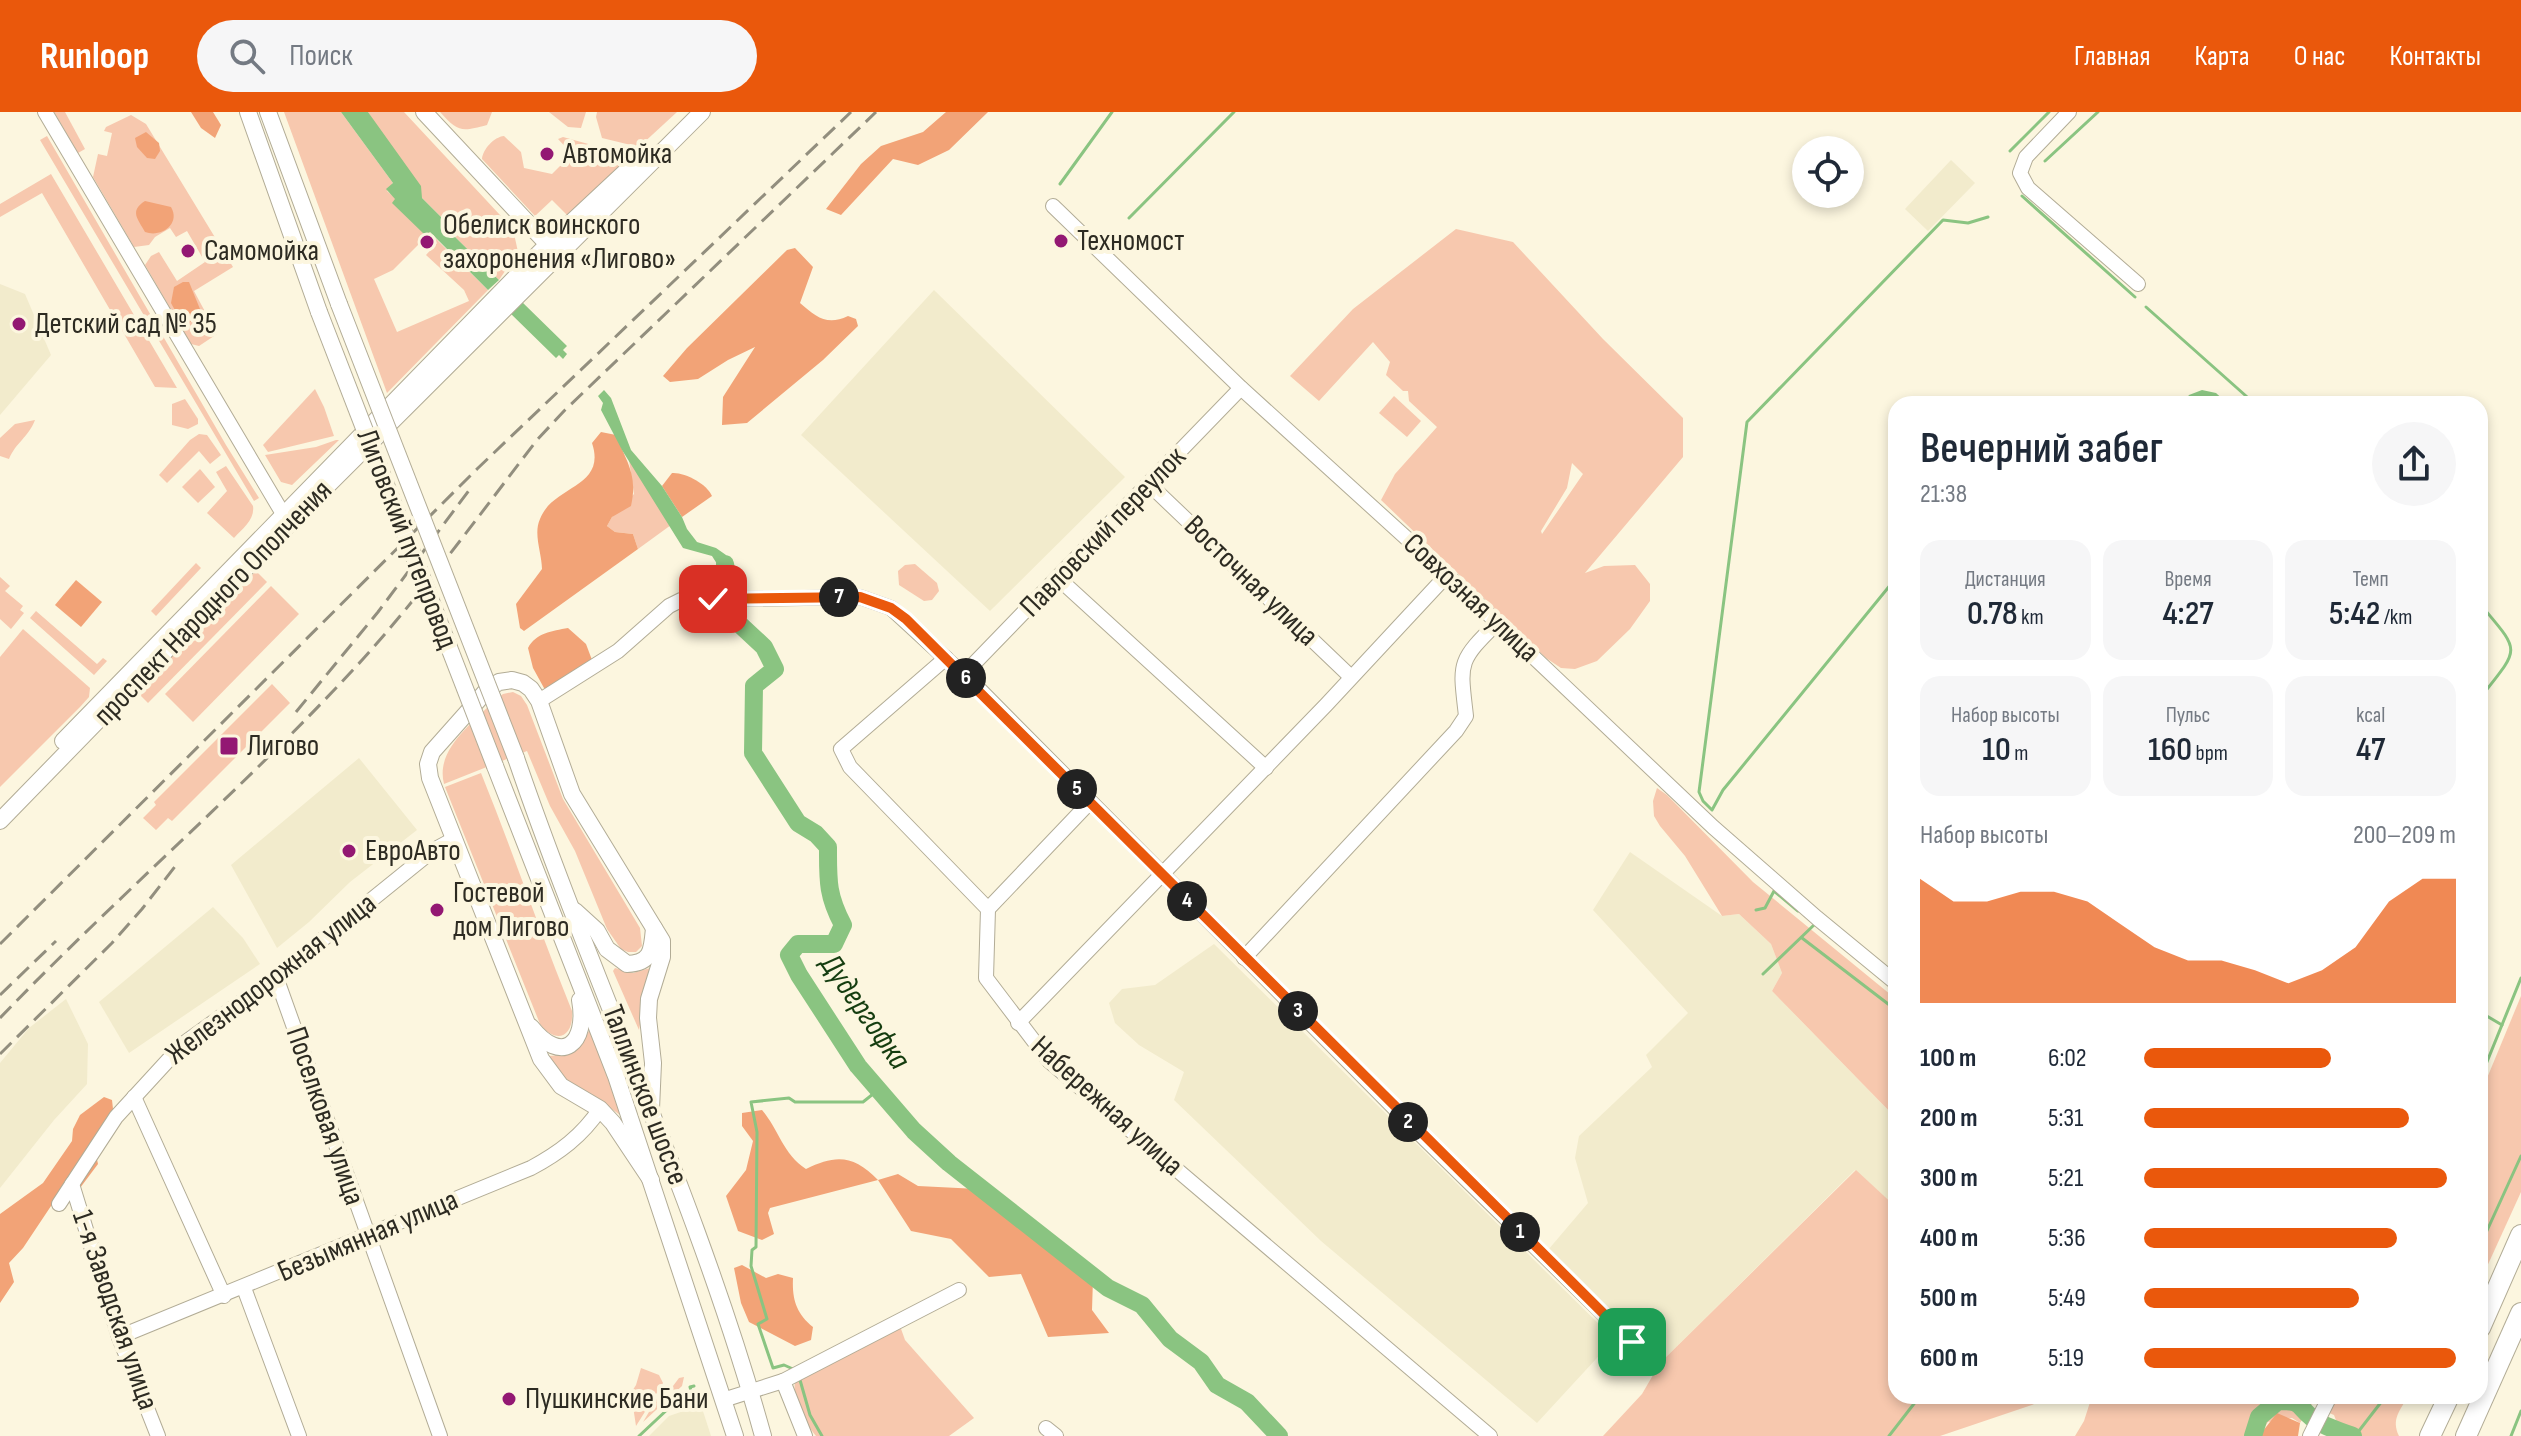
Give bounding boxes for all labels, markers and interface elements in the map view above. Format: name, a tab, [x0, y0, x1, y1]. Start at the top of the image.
search box	[197, 20, 757, 92]
text: Runloop	[40, 34, 149, 79]
icon: search	[225, 34, 269, 78]
text: Поиск	[289, 38, 353, 74]
text: Главная	[2074, 40, 2150, 73]
text: Карта	[2194, 40, 2250, 73]
text: О нас	[2294, 40, 2346, 73]
text: Контакты	[2390, 40, 2481, 73]
place label: Автомойка	[562, 136, 672, 172]
map controls	[1792, 136, 1864, 208]
button: locate	[1792, 136, 1864, 208]
marker: Автомойка	[538, 145, 556, 163]
place label: Обелиск воинского захоронения «Лигово»	[443, 207, 676, 277]
place label: Техномост	[1077, 223, 1185, 259]
marker: Техномост	[1052, 232, 1070, 250]
place label: Самомойка	[204, 233, 319, 269]
marker: Обелиск воинского захоронения «Лигово»	[418, 233, 436, 251]
marker: Самомойка	[179, 242, 197, 260]
place label: Детский сад № 35	[35, 306, 217, 342]
marker: Детский сад № 35	[10, 315, 28, 333]
text: Вечерний забег	[1920, 422, 2163, 475]
button: share	[2372, 422, 2456, 506]
street label: Лиговский путепровод	[349, 424, 466, 654]
street label: Павловский переулок	[1013, 439, 1194, 625]
street label: проспект Народного Ополчения	[86, 473, 340, 733]
text: 21:38	[1920, 479, 1967, 510]
street label: Восточная улица	[1176, 508, 1326, 654]
street label: Совхозная улица	[1396, 526, 1546, 670]
pin	[679, 565, 747, 633]
text: Дистанция	[1965, 566, 2046, 593]
text: Время	[2164, 566, 2212, 593]
text: Темп	[2353, 566, 2389, 593]
icon: check	[691, 577, 735, 621]
pin: 7	[819, 577, 859, 617]
text: 7	[834, 583, 844, 610]
text: 0.78	[1967, 593, 2018, 634]
text: 4:27	[2162, 593, 2214, 634]
text: 5:42	[2329, 593, 2380, 634]
text: km	[2018, 604, 2044, 631]
text: /km	[2380, 604, 2412, 631]
pin: 6	[946, 658, 986, 698]
text: 6	[961, 664, 971, 691]
text: Набор высоты	[1951, 702, 2060, 729]
text: Пульс	[2166, 702, 2210, 729]
text: kcal	[2356, 702, 2385, 729]
place label: Лигово	[247, 728, 319, 764]
text: 10	[1982, 729, 2011, 770]
text: 160	[2148, 729, 2192, 770]
text: 47	[2356, 729, 2385, 770]
marker: Лигово	[218, 735, 240, 757]
text: m	[2011, 740, 2028, 767]
text: bpm	[2192, 740, 2228, 767]
pin: 5	[1057, 769, 1097, 809]
text: 5	[1072, 775, 1082, 802]
text: Набор высоты	[1920, 820, 2048, 851]
text: 200–209 m	[2353, 820, 2456, 851]
place label: ЕвроАвто	[365, 833, 461, 869]
marker: ЕвроАвто	[340, 842, 358, 860]
place label: Гостевой дом Лигово	[453, 875, 570, 945]
pin: 4	[1167, 881, 1207, 921]
street label: Железнодорожная улица	[159, 886, 383, 1072]
text: 4	[1182, 887, 1192, 914]
marker: Гостевой дом Лигово	[428, 901, 446, 919]
water label: Дудергофка	[810, 945, 919, 1077]
pin: 3	[1278, 991, 1318, 1031]
text: 3	[1293, 997, 1303, 1024]
street label: Таллинское шоссе	[594, 1000, 696, 1190]
street label: Поселковая улица	[278, 1022, 372, 1210]
street label: Набережная улица	[1024, 1028, 1190, 1184]
text: 100 m	[1920, 1043, 1976, 1074]
text: 6:02	[2048, 1043, 2087, 1074]
pin: 2	[1388, 1102, 1428, 1142]
text: 200 m	[1920, 1103, 1977, 1134]
text: 5:31	[2048, 1103, 2083, 1134]
text: 2	[1403, 1108, 1413, 1135]
text: 300 m	[1920, 1163, 1978, 1194]
text: 5:21	[2048, 1163, 2083, 1194]
street label: Безымянная улица	[273, 1182, 463, 1290]
street label: 1-я Заводская улица	[64, 1205, 166, 1415]
pin: 1	[1500, 1212, 1540, 1252]
text: 1	[1516, 1218, 1524, 1245]
text: 400 m	[1920, 1223, 1978, 1254]
text: 5:36	[2048, 1223, 2086, 1254]
text: 500 m	[1920, 1283, 1977, 1314]
text: 5:49	[2048, 1283, 2086, 1314]
pin	[1598, 1308, 1666, 1376]
icon: arrive	[1610, 1320, 1654, 1364]
text: 600 m	[1920, 1343, 1978, 1374]
text: 5:19	[2048, 1343, 2084, 1374]
place label: Пушкинские Бани	[525, 1381, 709, 1417]
marker: Пушкинские Бани	[500, 1390, 518, 1408]

